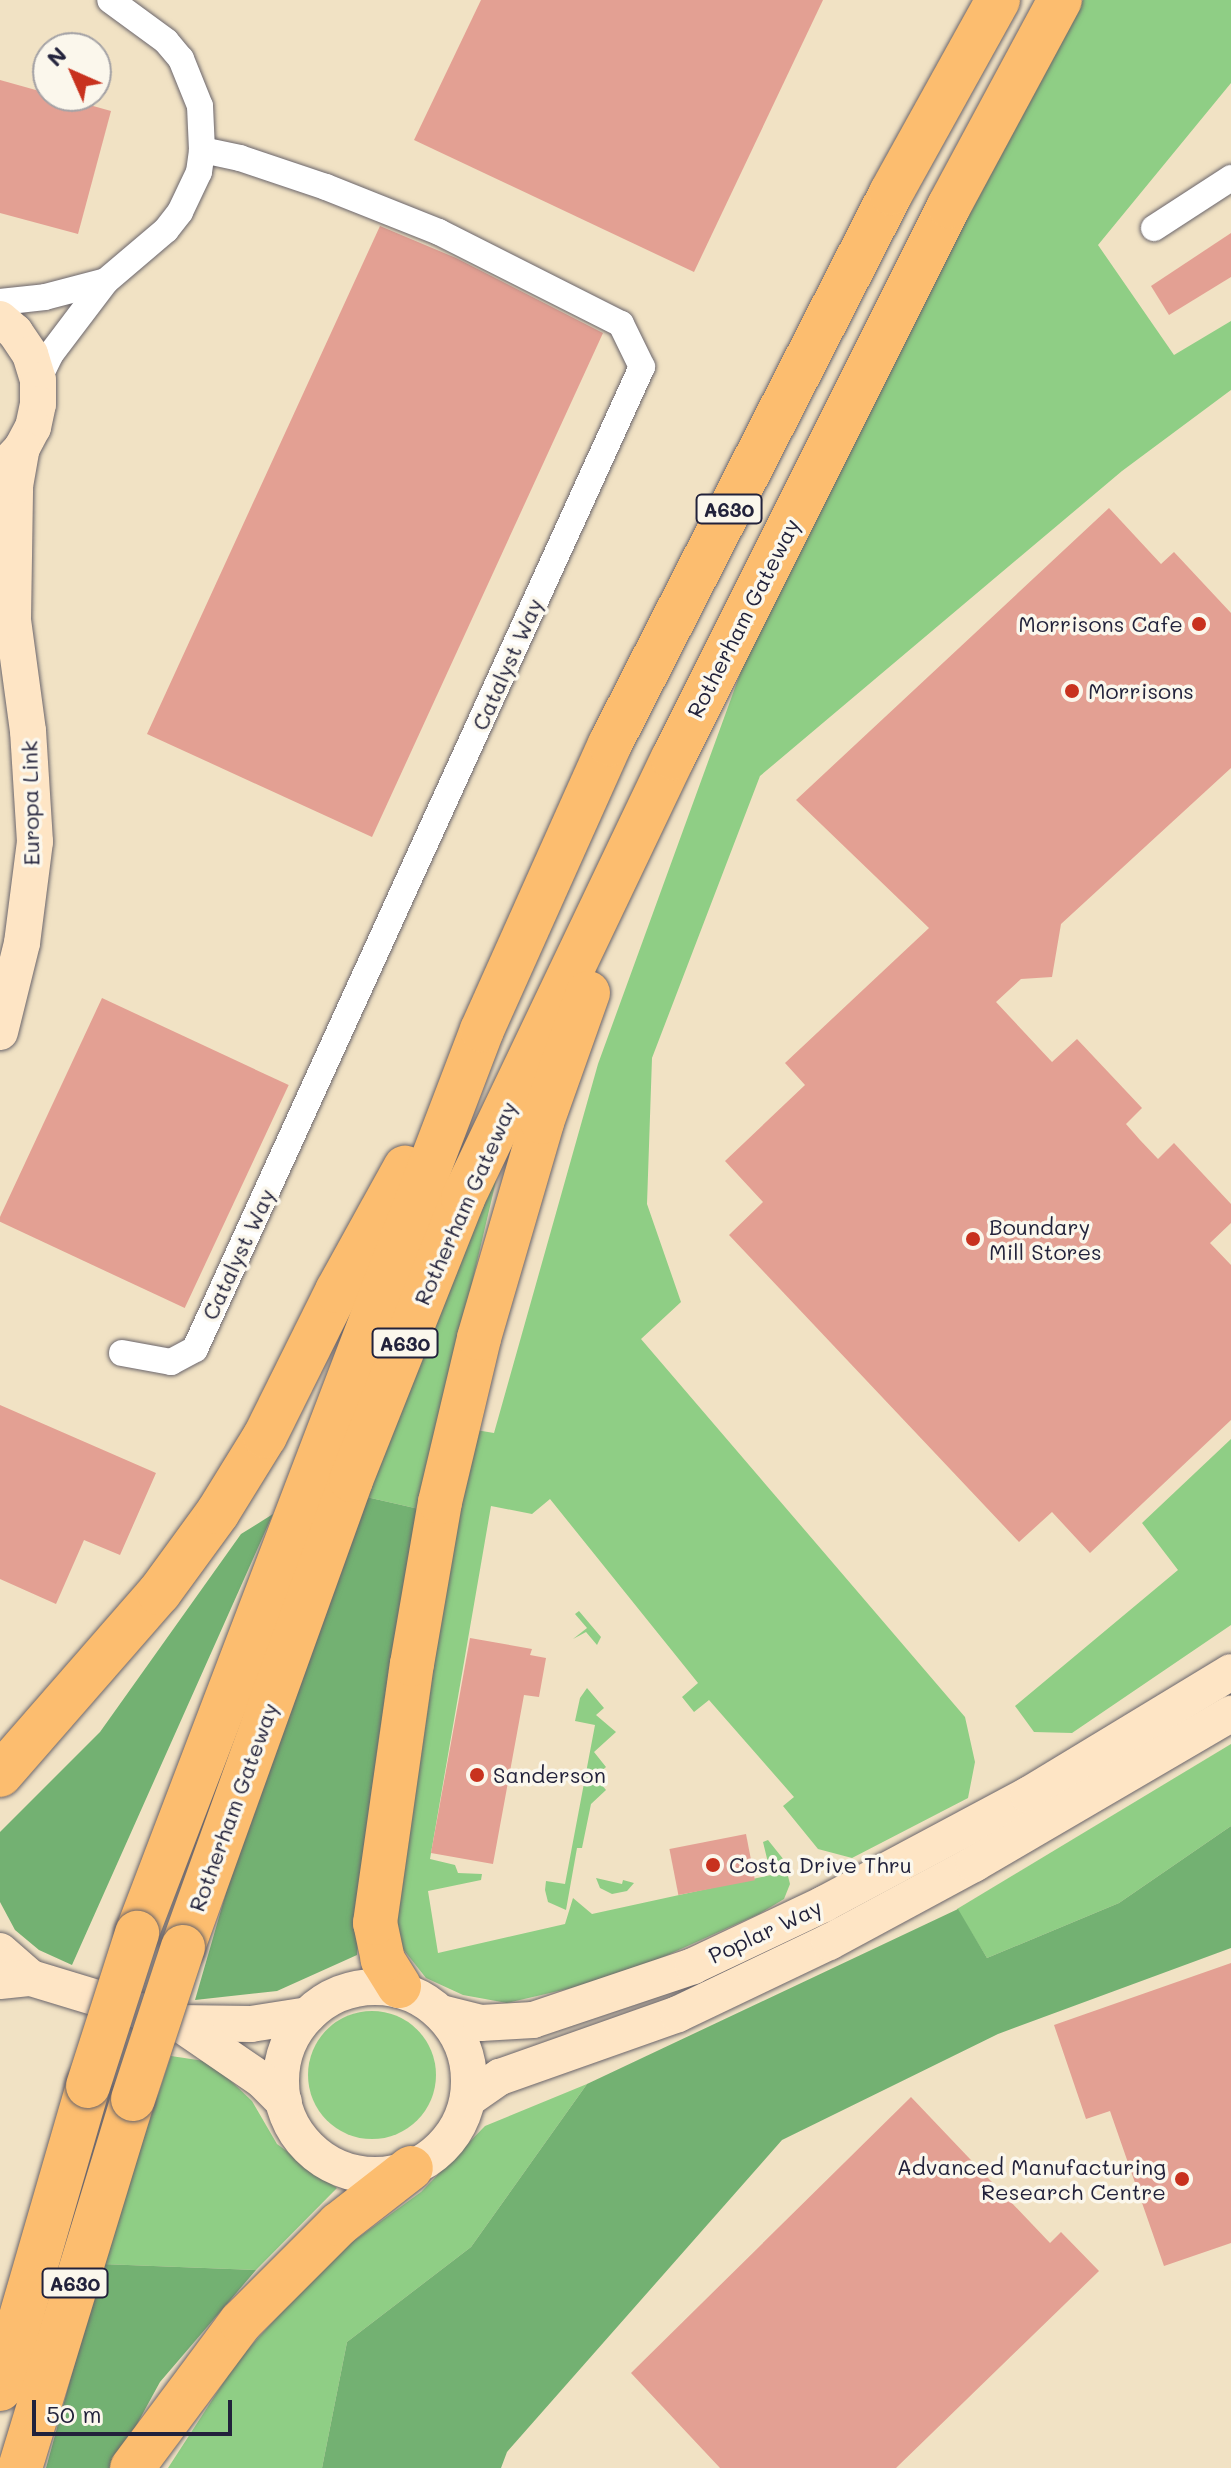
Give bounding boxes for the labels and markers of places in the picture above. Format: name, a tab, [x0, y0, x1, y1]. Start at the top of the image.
place label: Morrisons Cafe	[1018, 611, 1183, 637]
marker: Morrisons Cafe	[1190, 615, 1208, 633]
place label: Morrisons	[1088, 678, 1194, 704]
marker: Morrisons	[1063, 682, 1081, 700]
place label: Boundary Mill Stores	[989, 1213, 1102, 1264]
marker: Boundary Mill Stores	[964, 1230, 982, 1248]
place label: Sanderson	[493, 1762, 606, 1788]
marker: Sanderson	[468, 1766, 486, 1784]
place label: Costa Drive Thru	[729, 1852, 912, 1878]
marker: Costa Drive Thru	[704, 1856, 722, 1874]
place label: Advanced Manufacturing Research Centre	[897, 2153, 1166, 2204]
marker: Advanced Manufacturing Research Centre	[1173, 2170, 1191, 2188]

